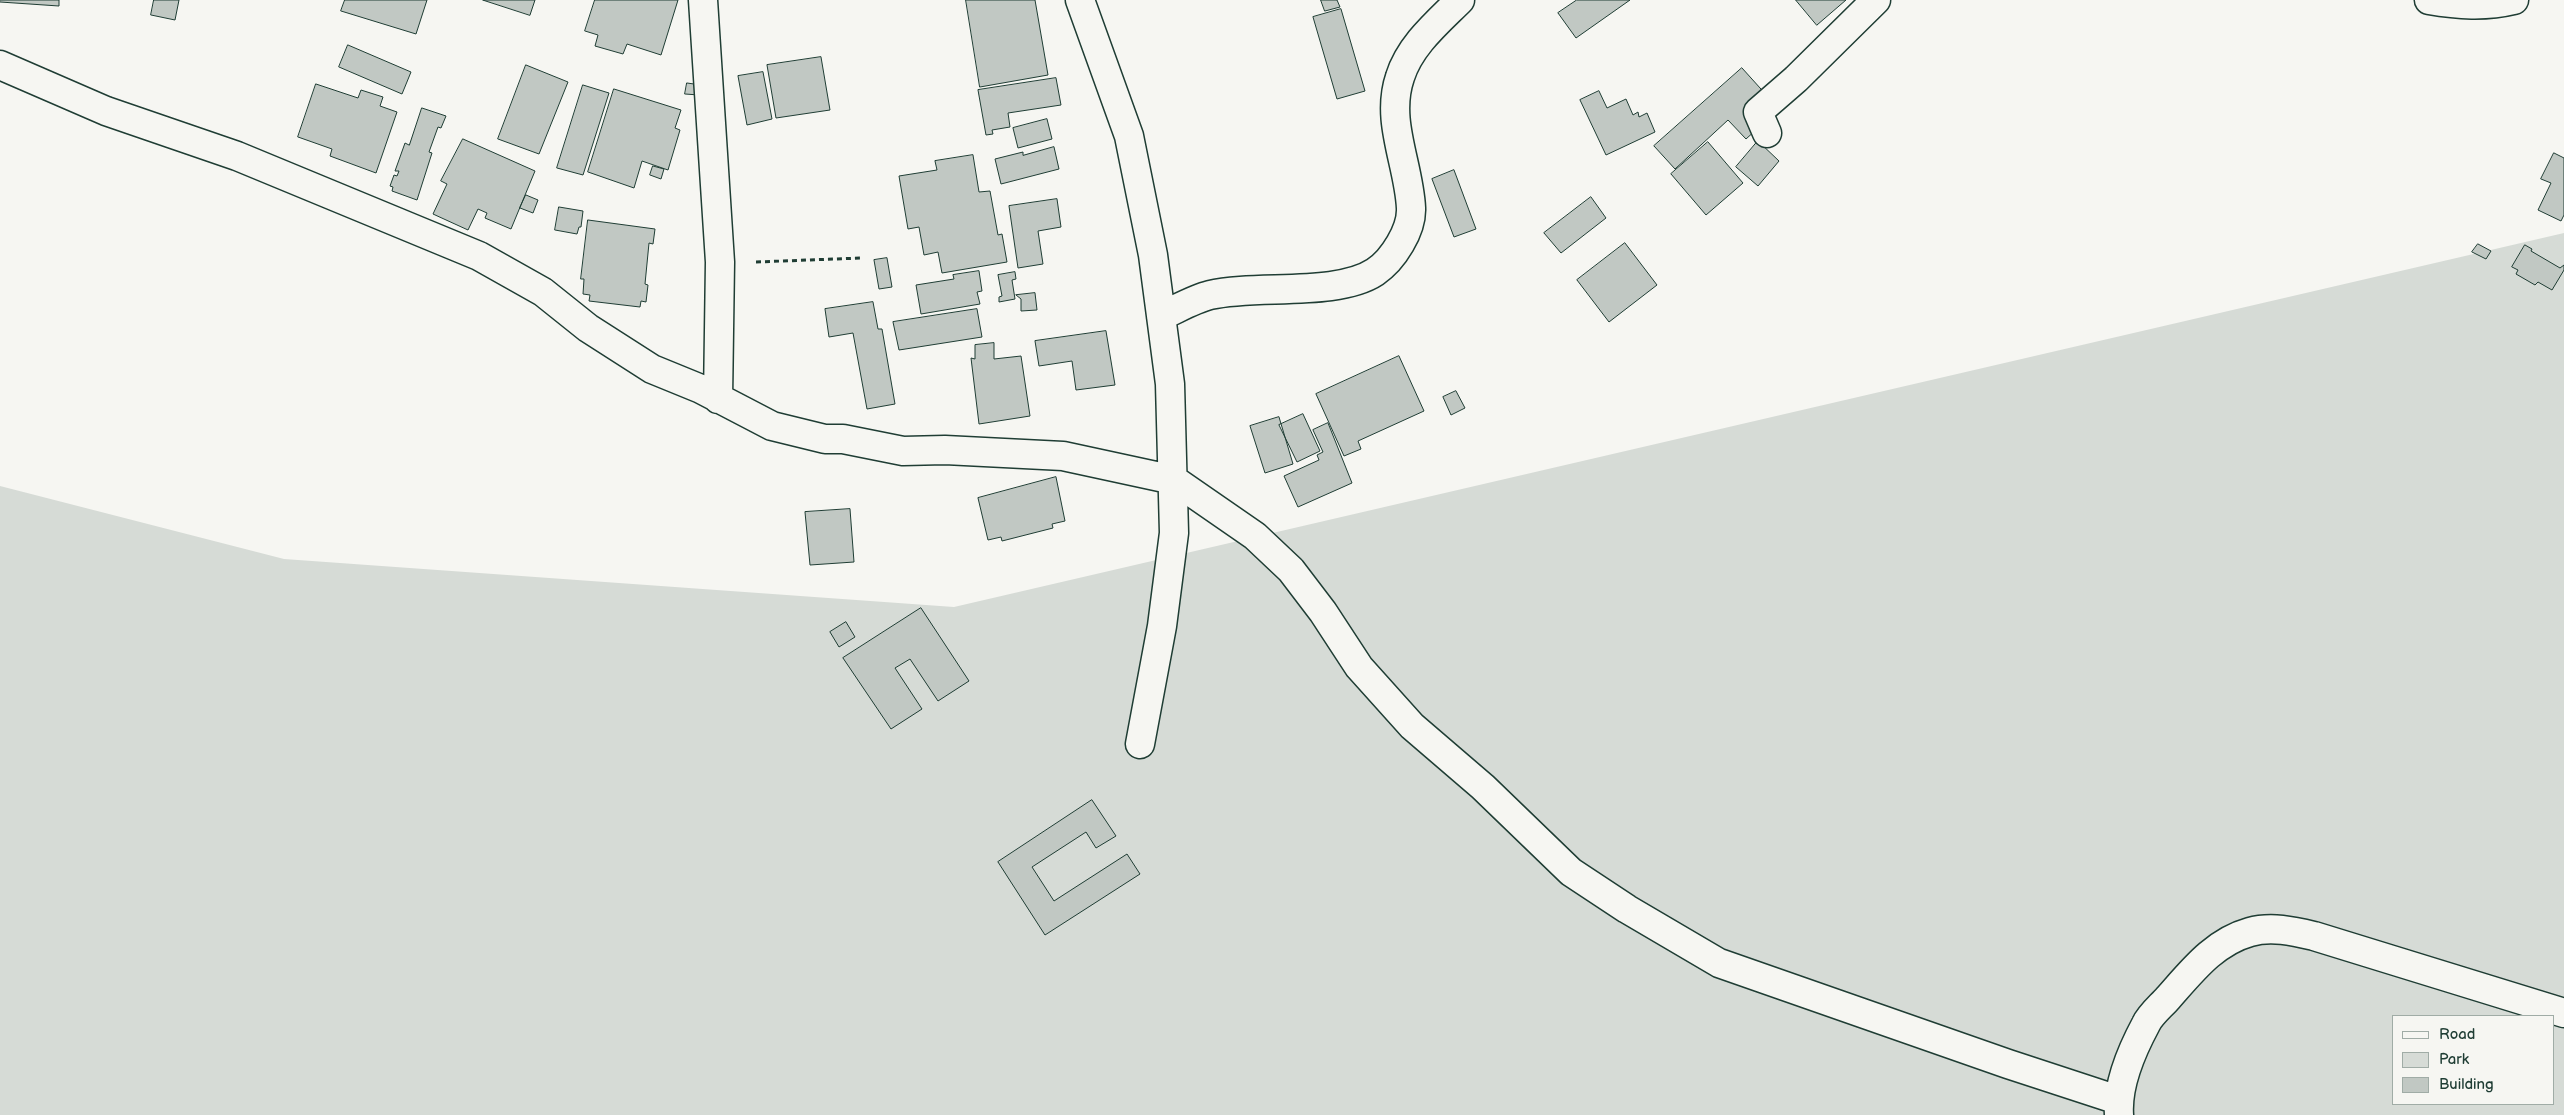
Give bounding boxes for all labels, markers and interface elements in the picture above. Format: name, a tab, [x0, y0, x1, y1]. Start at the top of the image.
legend	[2392, 1015, 2554, 1105]
text: Road	[2439, 1025, 2475, 1044]
text: Park	[2439, 1050, 2469, 1069]
text: Building	[2439, 1075, 2494, 1094]

